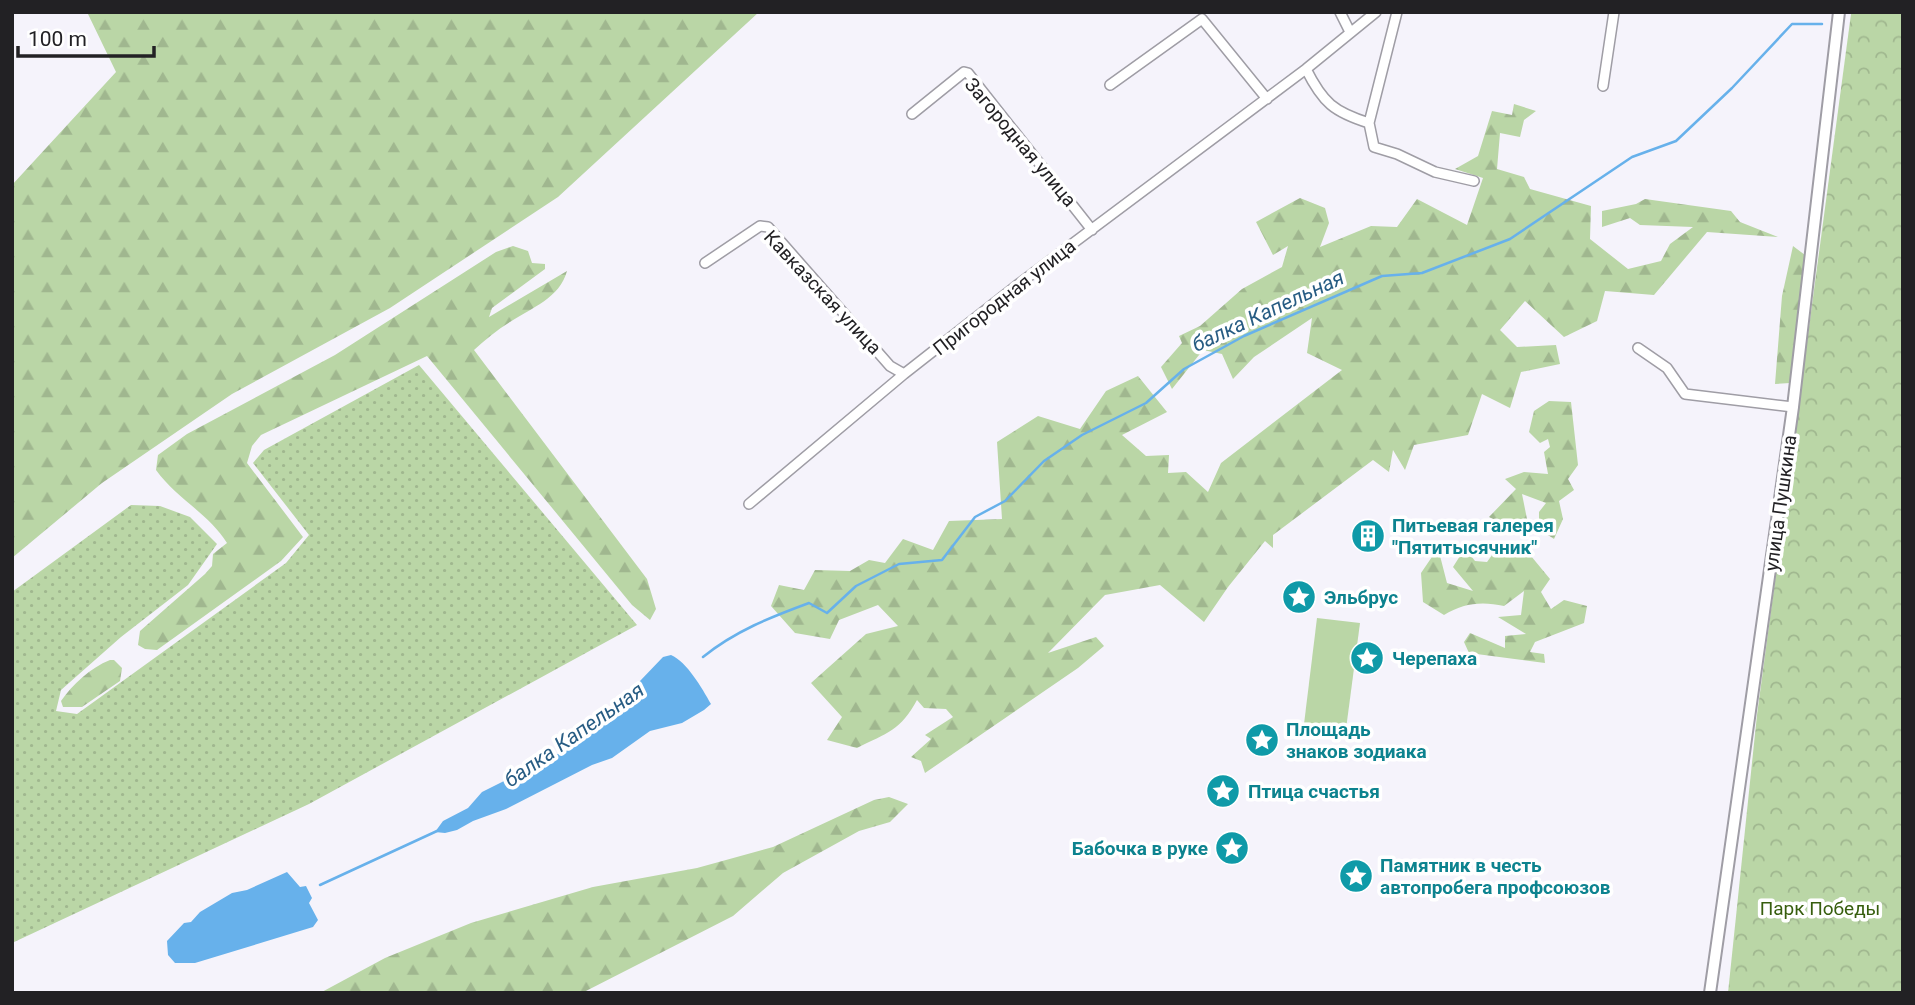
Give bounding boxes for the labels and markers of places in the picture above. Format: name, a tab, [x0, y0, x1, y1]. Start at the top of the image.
place label: Питьевая галерея "Пятитысячник"	[1392, 514, 1554, 559]
building icon: Питьевая галерея "Пятитысячник"	[1349, 517, 1387, 555]
place icon: Эльбрус	[1280, 578, 1318, 616]
place label: Эльбрус	[1324, 586, 1398, 609]
place icon: Черепаха	[1348, 639, 1386, 677]
place label: Черепаха	[1392, 647, 1477, 670]
place label: Площадь знаков зодиака	[1286, 718, 1427, 763]
place icon: Площадь знаков зодиака	[1243, 721, 1281, 759]
place icon: Птица счастья	[1204, 772, 1242, 810]
place label: Птица счастья	[1248, 780, 1380, 803]
place icon: Бабочка в руке	[1213, 829, 1251, 867]
place label: Бабочка в руке	[1072, 837, 1208, 860]
place label: Памятник в честь автопробега профсоюзов	[1380, 854, 1611, 899]
place icon: Памятник в честь автопробега профсоюзов	[1337, 857, 1375, 895]

